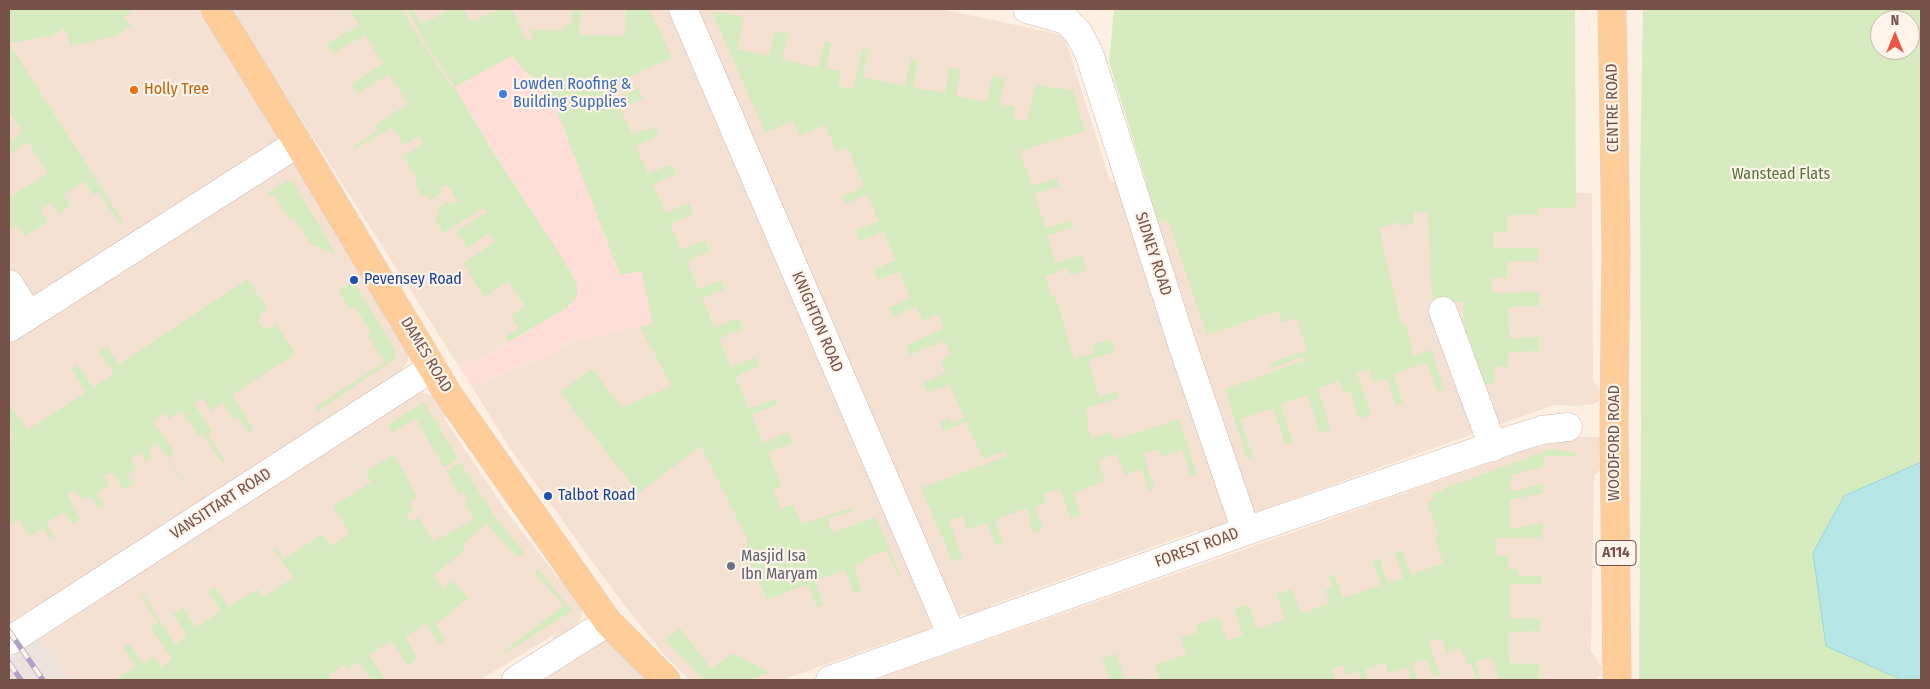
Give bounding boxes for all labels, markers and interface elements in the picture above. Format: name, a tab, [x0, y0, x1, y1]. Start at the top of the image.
north arrow	[1870, 10, 1920, 60]
text: N	[1891, 12, 1899, 29]
street label: CENTRE ROAD	[1603, 63, 1623, 153]
place label: Lowden Roofing & Building Supplies	[513, 75, 631, 113]
place label: Holly Tree	[144, 80, 209, 100]
marker: Holly Tree	[128, 84, 140, 96]
marker: Lowden Roofing & Building Supplies	[497, 88, 509, 100]
park label: Wanstead Flats	[1732, 165, 1830, 185]
street label: SIDNEY ROAD	[1131, 210, 1175, 298]
street label: KNIGHTON ROAD	[787, 269, 847, 375]
place label: Pevensey Road	[364, 270, 462, 290]
marker: Pevensey Road	[348, 274, 360, 286]
street label: DAMES ROAD	[396, 314, 456, 396]
street label: WOODFORD ROAD	[1605, 385, 1625, 501]
street label: VANSITTART ROAD	[167, 464, 275, 544]
place label: Talbot Road	[558, 486, 636, 506]
marker: Talbot Road	[542, 490, 554, 502]
street label: FOREST ROAD	[1152, 524, 1242, 572]
road number: A114	[1596, 540, 1636, 566]
place label: Masjid Isa Ibn Maryam	[741, 547, 818, 585]
marker: Masjid Isa Ibn Maryam	[725, 560, 737, 572]

